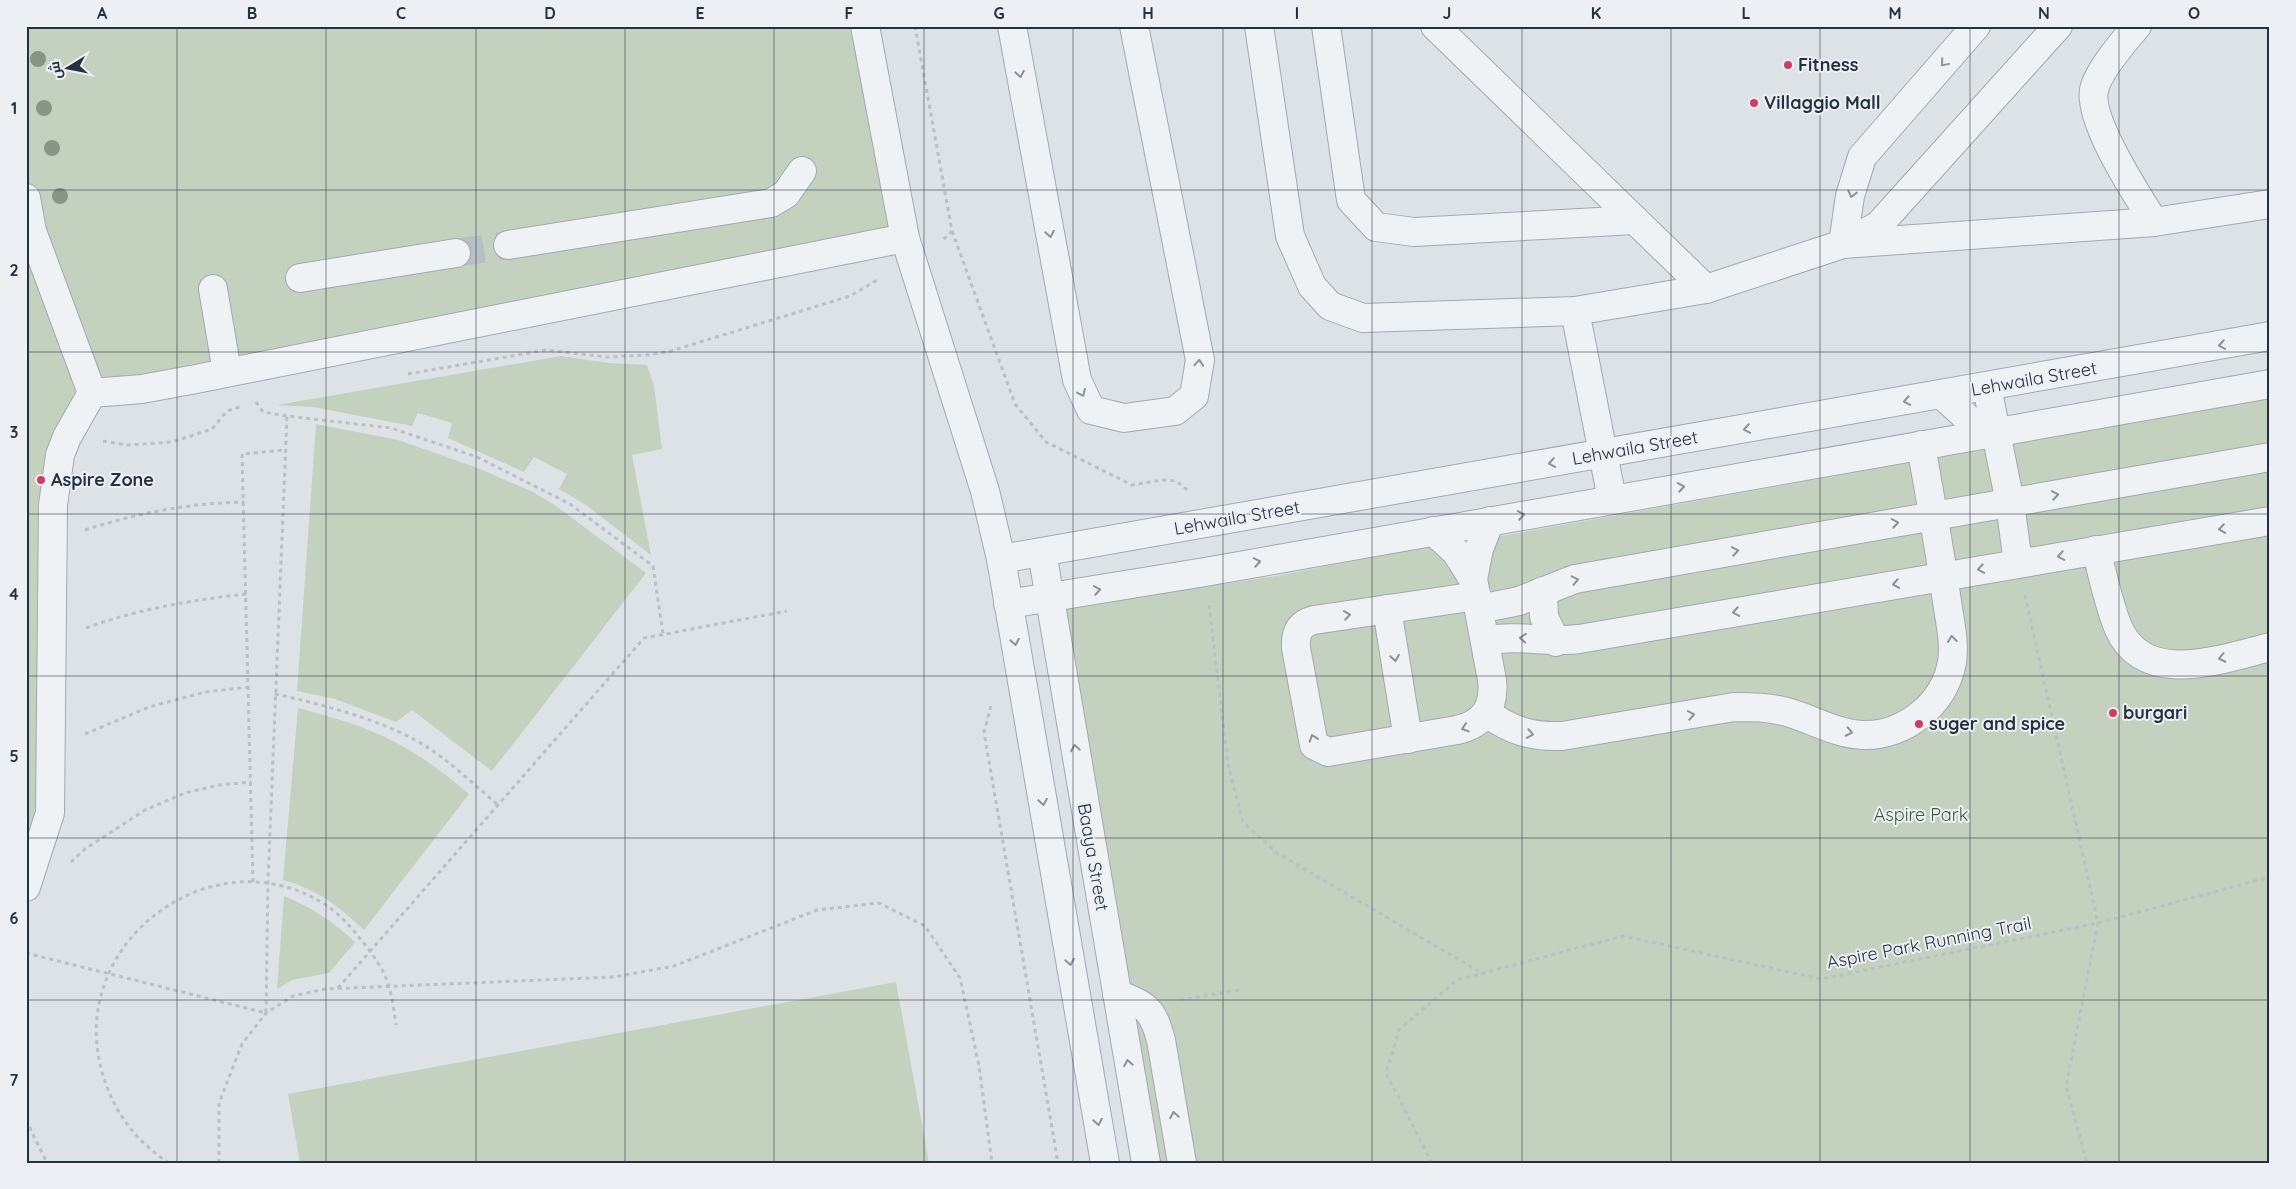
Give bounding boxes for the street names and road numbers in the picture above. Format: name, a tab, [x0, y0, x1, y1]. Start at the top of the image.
street label: Lehwaila Street	[1969, 356, 2099, 401]
street label: Lehwaila Street	[1570, 425, 1700, 470]
street label: Lehwaila Street	[1172, 495, 1302, 540]
street label: Baaya Street	[1073, 801, 1114, 913]
street label: Aspire Park Running Trail	[1825, 911, 2033, 974]

